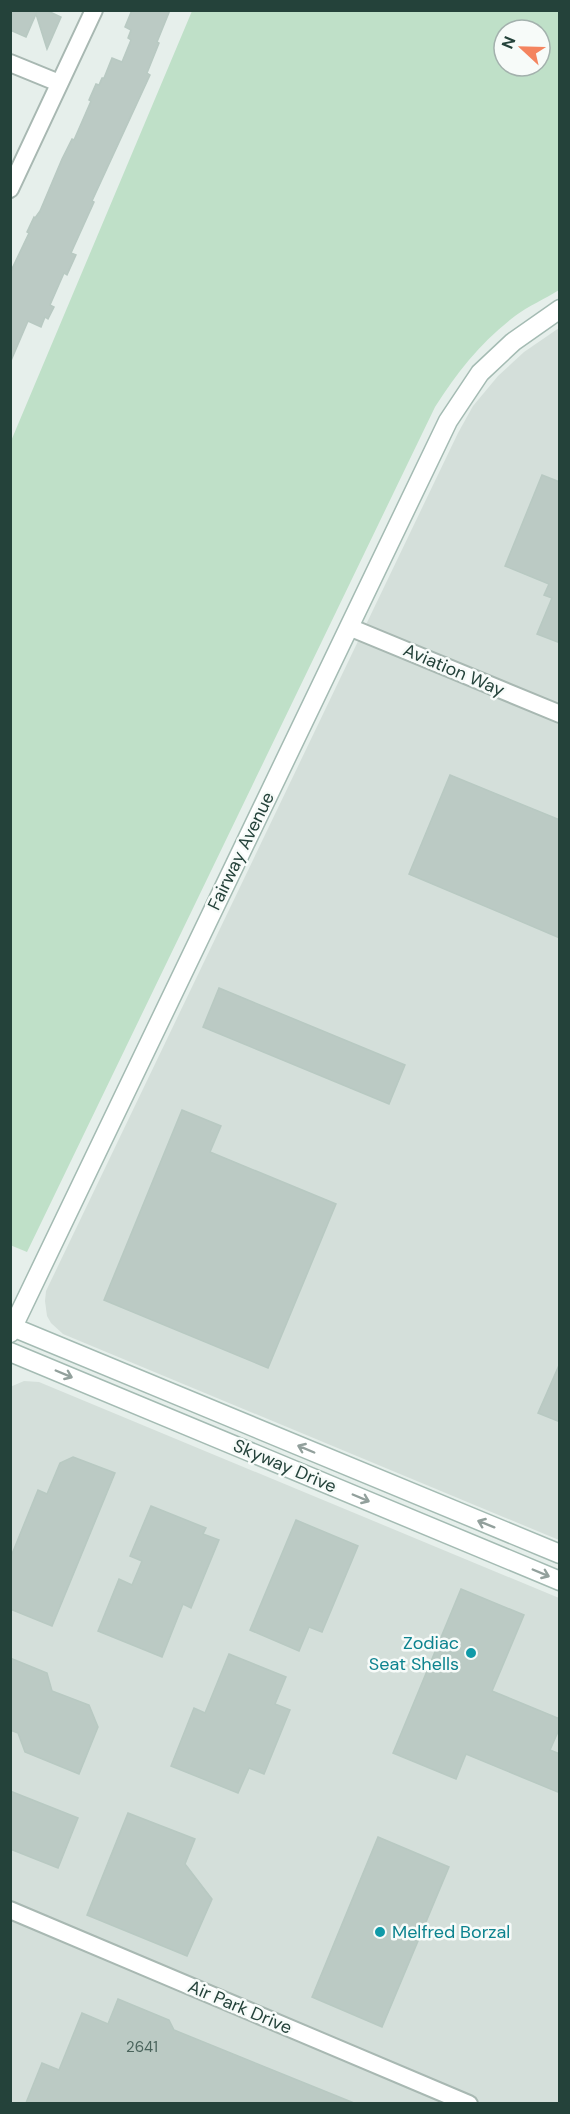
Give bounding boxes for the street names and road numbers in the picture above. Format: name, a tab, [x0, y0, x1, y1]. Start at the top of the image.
street label: Aviation Way	[400, 638, 508, 702]
street label: Fairway Avenue	[202, 788, 280, 914]
street label: Skyway Drive	[230, 1433, 340, 1499]
street label: Air Park Drive	[184, 1974, 296, 2040]

